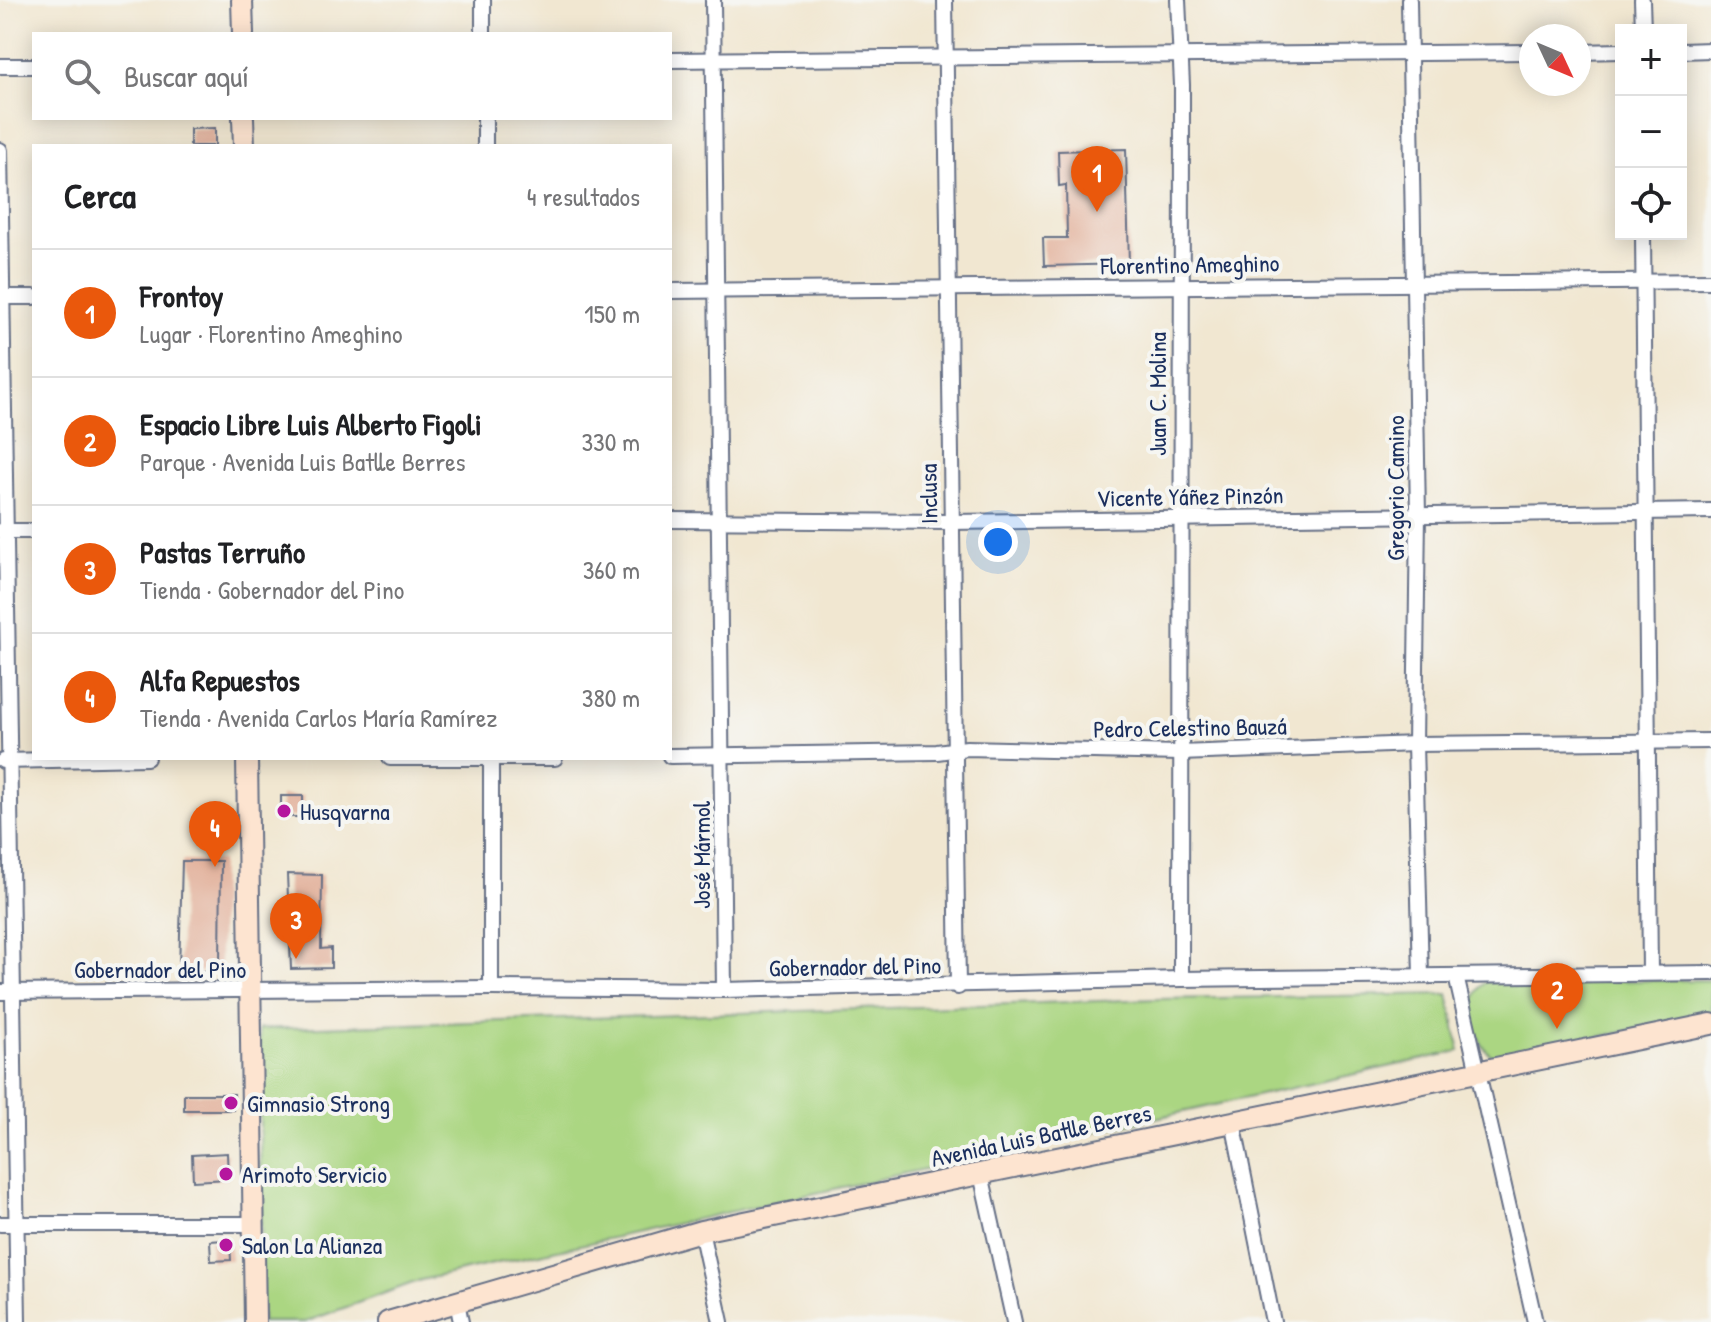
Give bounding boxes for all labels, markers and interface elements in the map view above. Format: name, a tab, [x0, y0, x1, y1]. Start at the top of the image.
north arrow	[1519, 24, 1591, 96]
map controls	[1615, 24, 1687, 240]
button: +	[1615, 24, 1687, 96]
search box	[32, 32, 672, 120]
icon: search	[60, 54, 104, 98]
text: Buscar aquí	[124, 56, 249, 96]
button: −	[1615, 96, 1687, 168]
pin: 1	[1071, 146, 1123, 212]
button: locate	[1615, 168, 1687, 240]
text: Cerca	[64, 173, 136, 219]
text: 4 resultados	[527, 179, 640, 214]
street label: Florentino Ameghino	[1099, 246, 1280, 282]
text: Frontoy	[140, 276, 224, 316]
text: 1	[85, 296, 95, 331]
text: 150 m	[584, 296, 640, 331]
text: Lugar · Florentino Ameghino	[140, 316, 403, 351]
street label: Juan C. Molina	[1141, 332, 1173, 456]
text: Espacio Libre Luis Alberto Figoli	[140, 404, 482, 444]
street label: Gregorio Camino	[1379, 415, 1411, 561]
text: 2	[84, 424, 96, 459]
text: 330 m	[581, 424, 640, 459]
text: Parque · Avenida Luis Batlle Berres	[140, 444, 466, 479]
street label: Inclusa	[911, 464, 945, 524]
street label: Vicente Yáñez Pinzón	[1096, 478, 1284, 514]
your location	[978, 522, 1018, 562]
text: Pastas Terruño	[140, 532, 305, 572]
text: 3	[84, 552, 96, 587]
text: 360 m	[583, 552, 640, 587]
text: Tienda · Gobernador del Pino	[140, 572, 404, 607]
text: Alfa Repuestos	[140, 660, 300, 700]
text: 4	[85, 680, 95, 715]
text: 380 m	[582, 680, 640, 715]
text: Tienda · Avenida Carlos María Ramírez	[140, 700, 497, 735]
street label: Pedro Celestino Bauzá	[1093, 709, 1287, 745]
place label: Husqvarna	[300, 795, 390, 827]
street label: José Mármol	[685, 800, 717, 909]
pin: 4	[189, 801, 241, 867]
marker: Husqvarna	[275, 802, 293, 820]
pin: 3	[270, 893, 322, 959]
street label: Gobernador del Pino	[769, 948, 942, 984]
street label: Gobernador del Pino	[74, 953, 246, 985]
pin: 2	[1531, 963, 1583, 1029]
place label: Gimnasio Strong	[247, 1087, 390, 1119]
marker: Gimnasio Strong	[222, 1094, 240, 1112]
street label: Avenida Luis Batlle Berres	[928, 1096, 1154, 1174]
place label: Arimoto Servicio	[242, 1158, 387, 1190]
marker: Arimoto Servicio	[217, 1165, 235, 1183]
place label: Salon La Alianza	[242, 1229, 382, 1261]
marker: Salon La Alianza	[217, 1236, 235, 1254]

